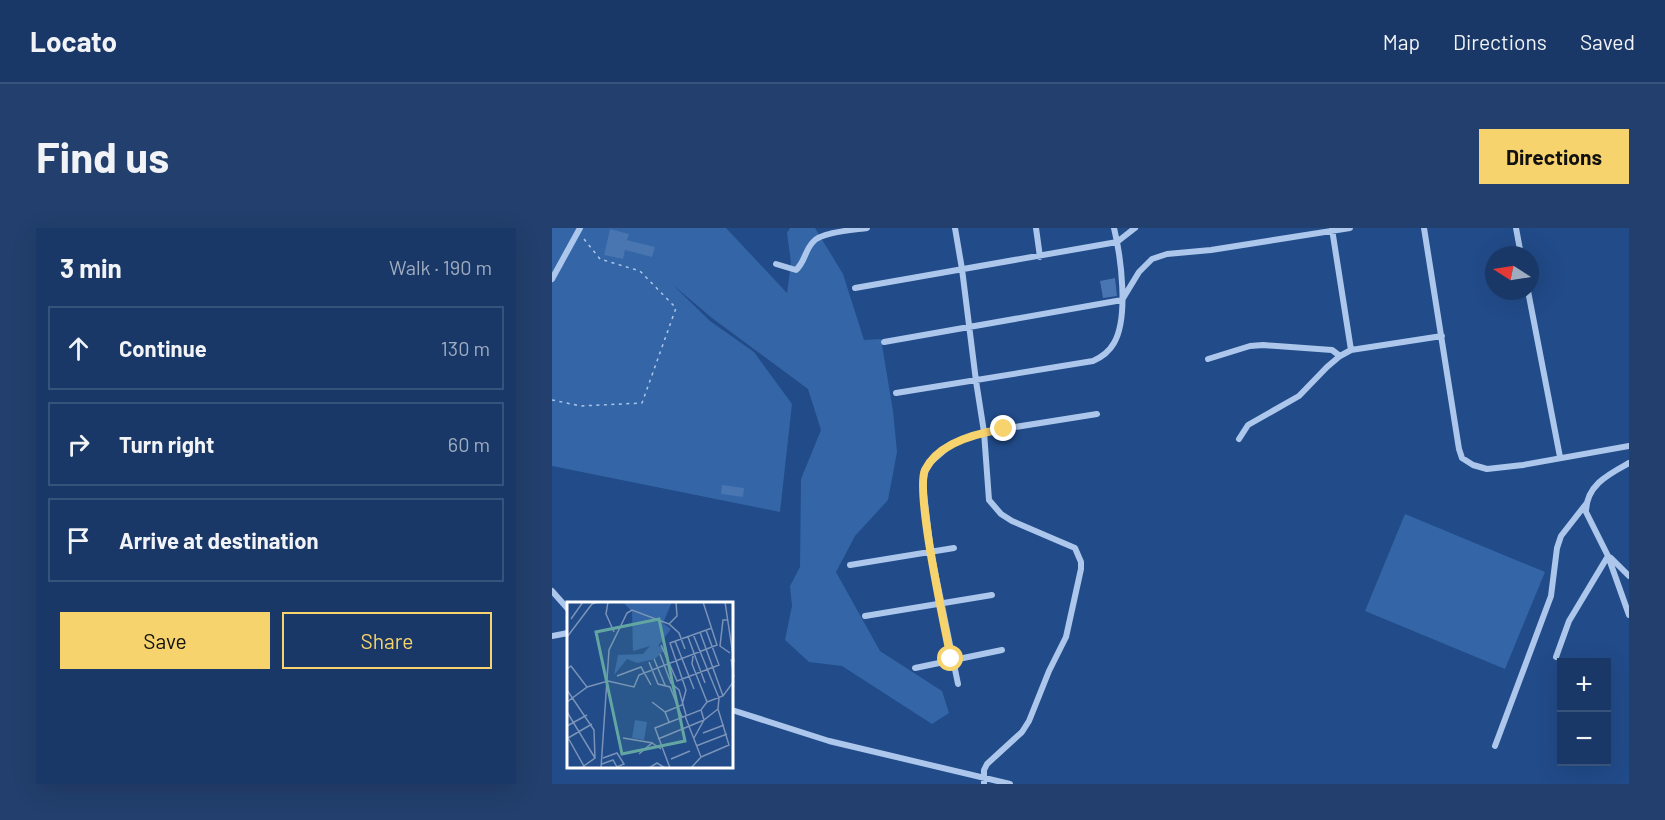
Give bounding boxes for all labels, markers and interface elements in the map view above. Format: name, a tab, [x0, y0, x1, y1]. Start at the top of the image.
text: Locato	[30, 24, 117, 58]
text: Map	[1383, 29, 1420, 54]
text: Directions	[1453, 29, 1547, 54]
text: Saved	[1580, 29, 1635, 54]
button: Directions	[1479, 129, 1629, 184]
text: Find us	[36, 131, 169, 181]
north arrow	[1485, 246, 1539, 300]
text: 3 min	[60, 252, 122, 283]
text: Walk · 190 m	[389, 255, 492, 279]
icon: ahead	[62, 332, 95, 365]
text: Continue	[119, 335, 207, 361]
text: 130 m	[441, 336, 490, 360]
route end	[990, 415, 1016, 441]
icon: right	[62, 428, 95, 461]
text: Turn right	[119, 431, 214, 457]
text: 60 m	[448, 432, 490, 456]
icon: arrive	[62, 524, 95, 557]
text: Arrive at destination	[119, 527, 318, 553]
inset map	[567, 602, 734, 769]
button: Save	[60, 612, 270, 669]
button: Share	[282, 612, 492, 669]
route start	[937, 645, 963, 671]
map controls	[1557, 658, 1611, 766]
button: +	[1557, 658, 1611, 712]
button: −	[1557, 712, 1611, 766]

